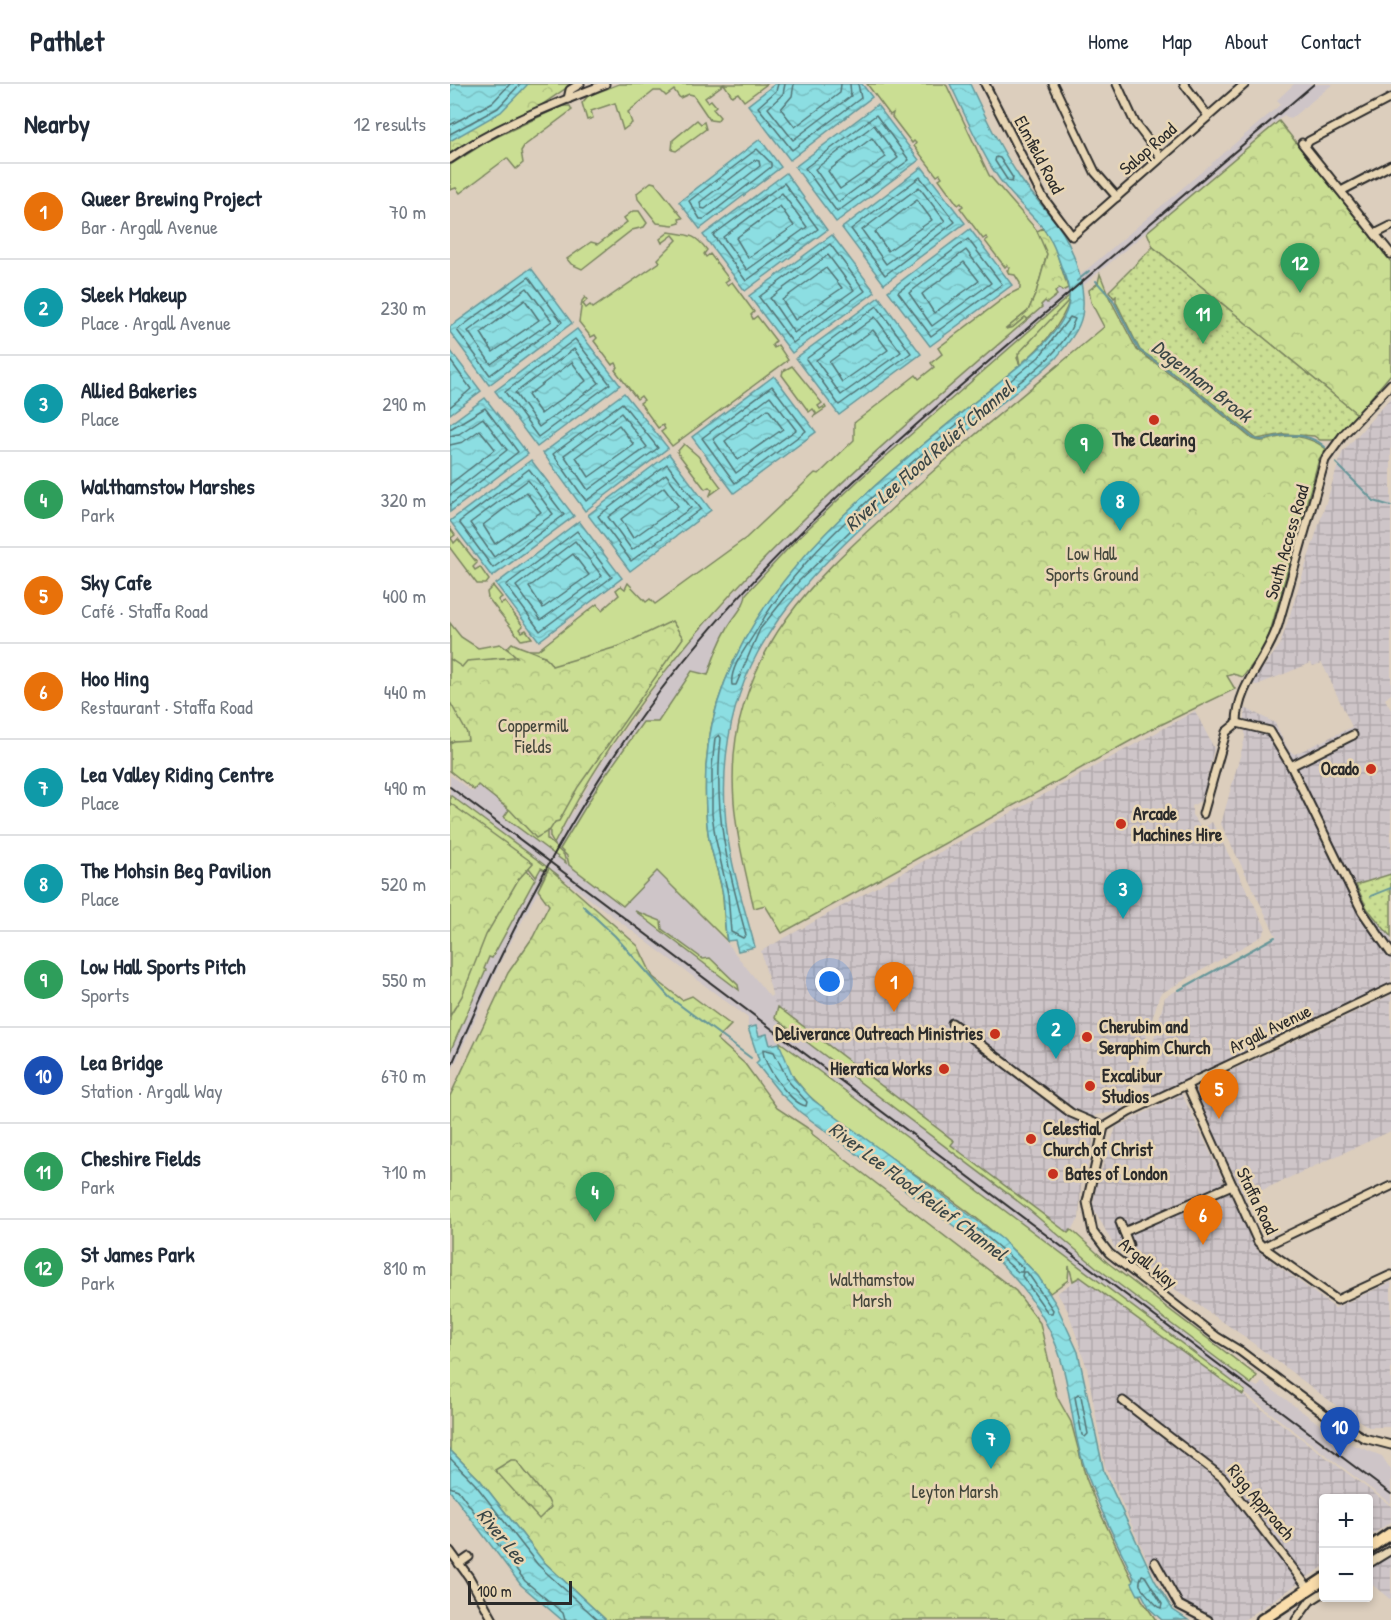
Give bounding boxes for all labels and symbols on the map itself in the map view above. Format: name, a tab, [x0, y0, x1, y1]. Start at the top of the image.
street label: Elmfield Road	[1008, 111, 1070, 198]
street label: Salop Road	[1114, 117, 1182, 181]
pin: 12	[1280, 244, 1320, 293]
pin: 11	[1184, 294, 1222, 344]
water label: Dagenham Brook	[1146, 333, 1259, 430]
water label: River Lee Flood Relief Channel	[838, 373, 1020, 537]
marker: The Clearing	[1147, 413, 1161, 427]
pin: 9	[1064, 424, 1104, 474]
place label: The Clearing	[1111, 427, 1196, 453]
pin: 8	[1100, 482, 1140, 531]
street label: South Access Road	[1258, 482, 1315, 602]
park label: Low Hall Sports Ground	[1046, 541, 1138, 587]
park label: Coppermill Fields	[498, 713, 569, 759]
place label: Ocado	[1321, 756, 1360, 781]
marker: Ocado	[1364, 762, 1378, 776]
place label: Arcade Machines Hire	[1133, 801, 1223, 847]
marker: Arcade Machines Hire	[1114, 817, 1128, 831]
pin: 3	[1104, 870, 1142, 919]
pin: 1	[874, 962, 914, 1012]
your location	[815, 967, 844, 996]
street label: Argall Avenue	[1225, 998, 1315, 1059]
pin: 2	[1036, 1010, 1076, 1059]
place label: Cherubim and Seraphim Church	[1099, 1014, 1211, 1061]
place label: Deliverance Outreach Ministries	[775, 1021, 983, 1046]
marker: Deliverance Outreach Ministries	[988, 1027, 1002, 1041]
marker: Cherubim and Seraphim Church	[1080, 1030, 1094, 1044]
place label: Hieratica Works	[830, 1056, 932, 1081]
marker: Hieratica Works	[937, 1062, 951, 1076]
place label: Excalibur Studios	[1102, 1063, 1162, 1109]
pin: 5	[1200, 1070, 1238, 1119]
marker: Excalibur Studios	[1083, 1079, 1097, 1093]
water label: River Lee Flood Relief Channel	[824, 1115, 1014, 1267]
place label: Celestial Church of Christ	[1043, 1116, 1153, 1162]
marker: Celestial Church of Christ	[1024, 1132, 1038, 1146]
place label: Bates of London	[1065, 1161, 1168, 1186]
street label: Staffa Road	[1231, 1163, 1284, 1238]
marker: Bates of London	[1046, 1167, 1060, 1181]
pin: 4	[576, 1172, 614, 1222]
pin: 6	[1184, 1196, 1222, 1245]
street label: Argall Way	[1114, 1231, 1183, 1294]
park label: Walthamstow Marsh	[830, 1267, 914, 1313]
pin: 10	[1320, 1408, 1360, 1457]
pin: 7	[972, 1420, 1010, 1469]
street label: Rigg Approach	[1222, 1458, 1301, 1545]
park label: Leyton Marsh	[912, 1479, 999, 1504]
water label: River Lee	[471, 1502, 534, 1570]
scale bar	[468, 1578, 572, 1606]

